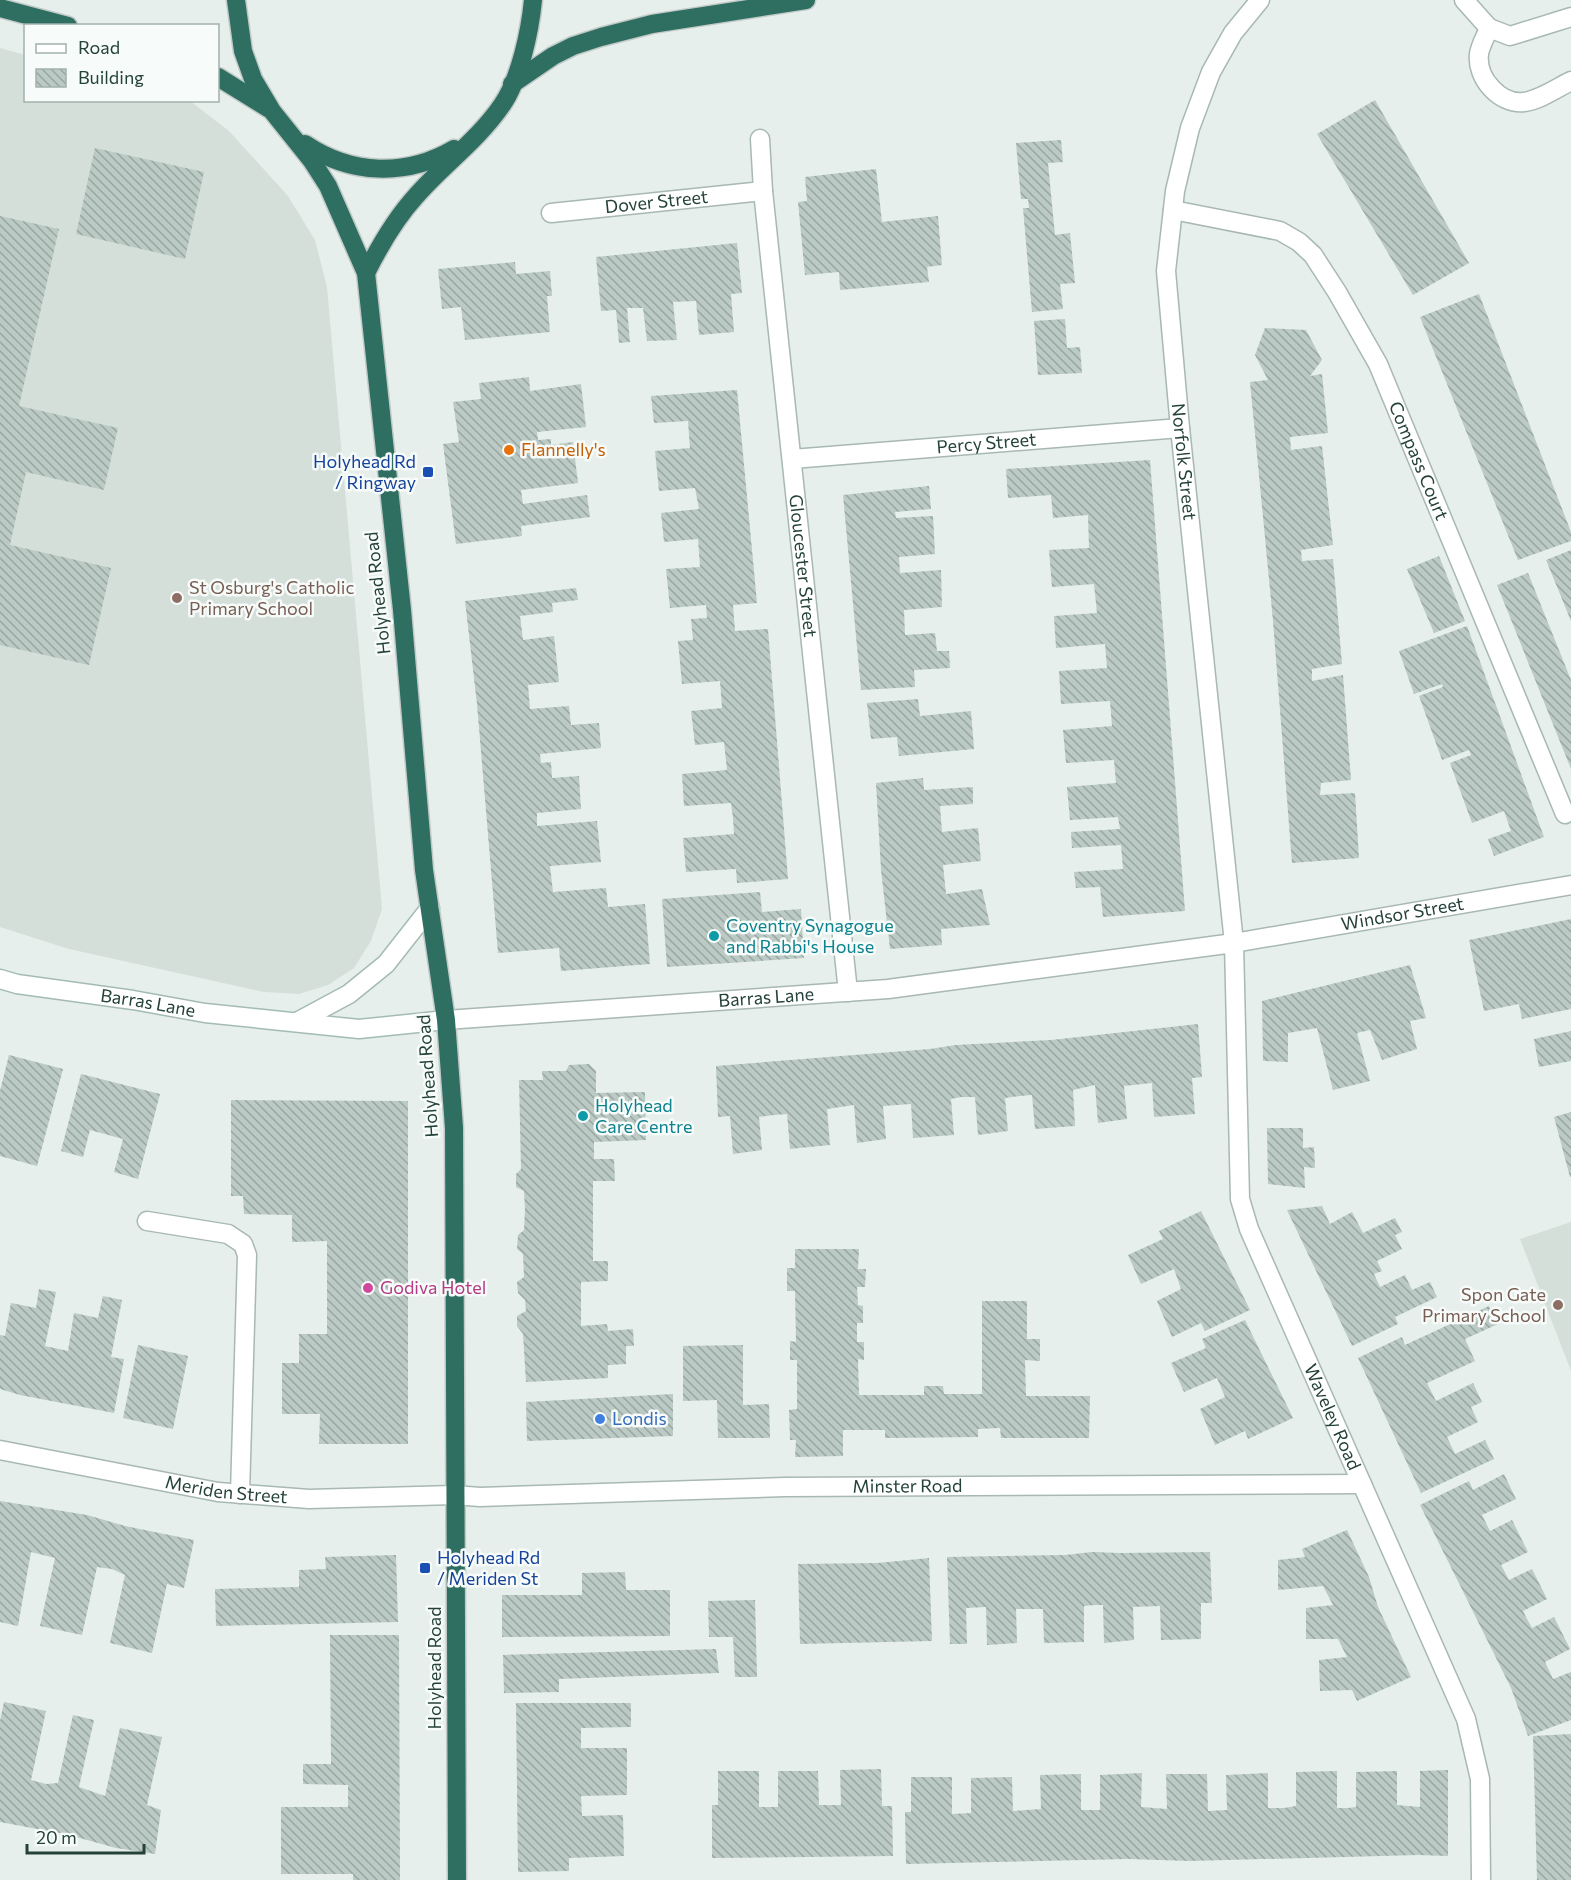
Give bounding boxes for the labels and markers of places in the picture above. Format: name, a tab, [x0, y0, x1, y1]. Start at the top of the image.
place label: Flannelly's	[521, 438, 606, 460]
marker: Flannelly's	[502, 443, 516, 457]
place label: Holyhead Rd / Ringway	[313, 450, 416, 493]
marker: Holyhead Rd / Ringway	[421, 465, 435, 479]
place label: St Osburg's Catholic Primary School	[189, 576, 354, 619]
marker: St Osburg's Catholic Primary School	[170, 591, 184, 605]
place label: Coventry Synagogue and Rabbi's House	[726, 914, 894, 957]
marker: Coventry Synagogue and Rabbi's House	[707, 929, 721, 943]
place label: Holyhead Care Centre	[595, 1094, 692, 1137]
marker: Holyhead Care Centre	[576, 1109, 590, 1123]
place label: Godiva Hotel	[380, 1276, 486, 1298]
marker: Godiva Hotel	[361, 1281, 375, 1295]
place label: Spon Gate Primary School	[1422, 1283, 1546, 1326]
marker: Spon Gate Primary School	[1551, 1298, 1565, 1312]
place label: Londis	[612, 1407, 667, 1429]
marker: Londis	[593, 1412, 607, 1426]
place label: Holyhead Rd / Meriden St	[437, 1546, 540, 1589]
marker: Holyhead Rd / Meriden St	[418, 1561, 432, 1575]

